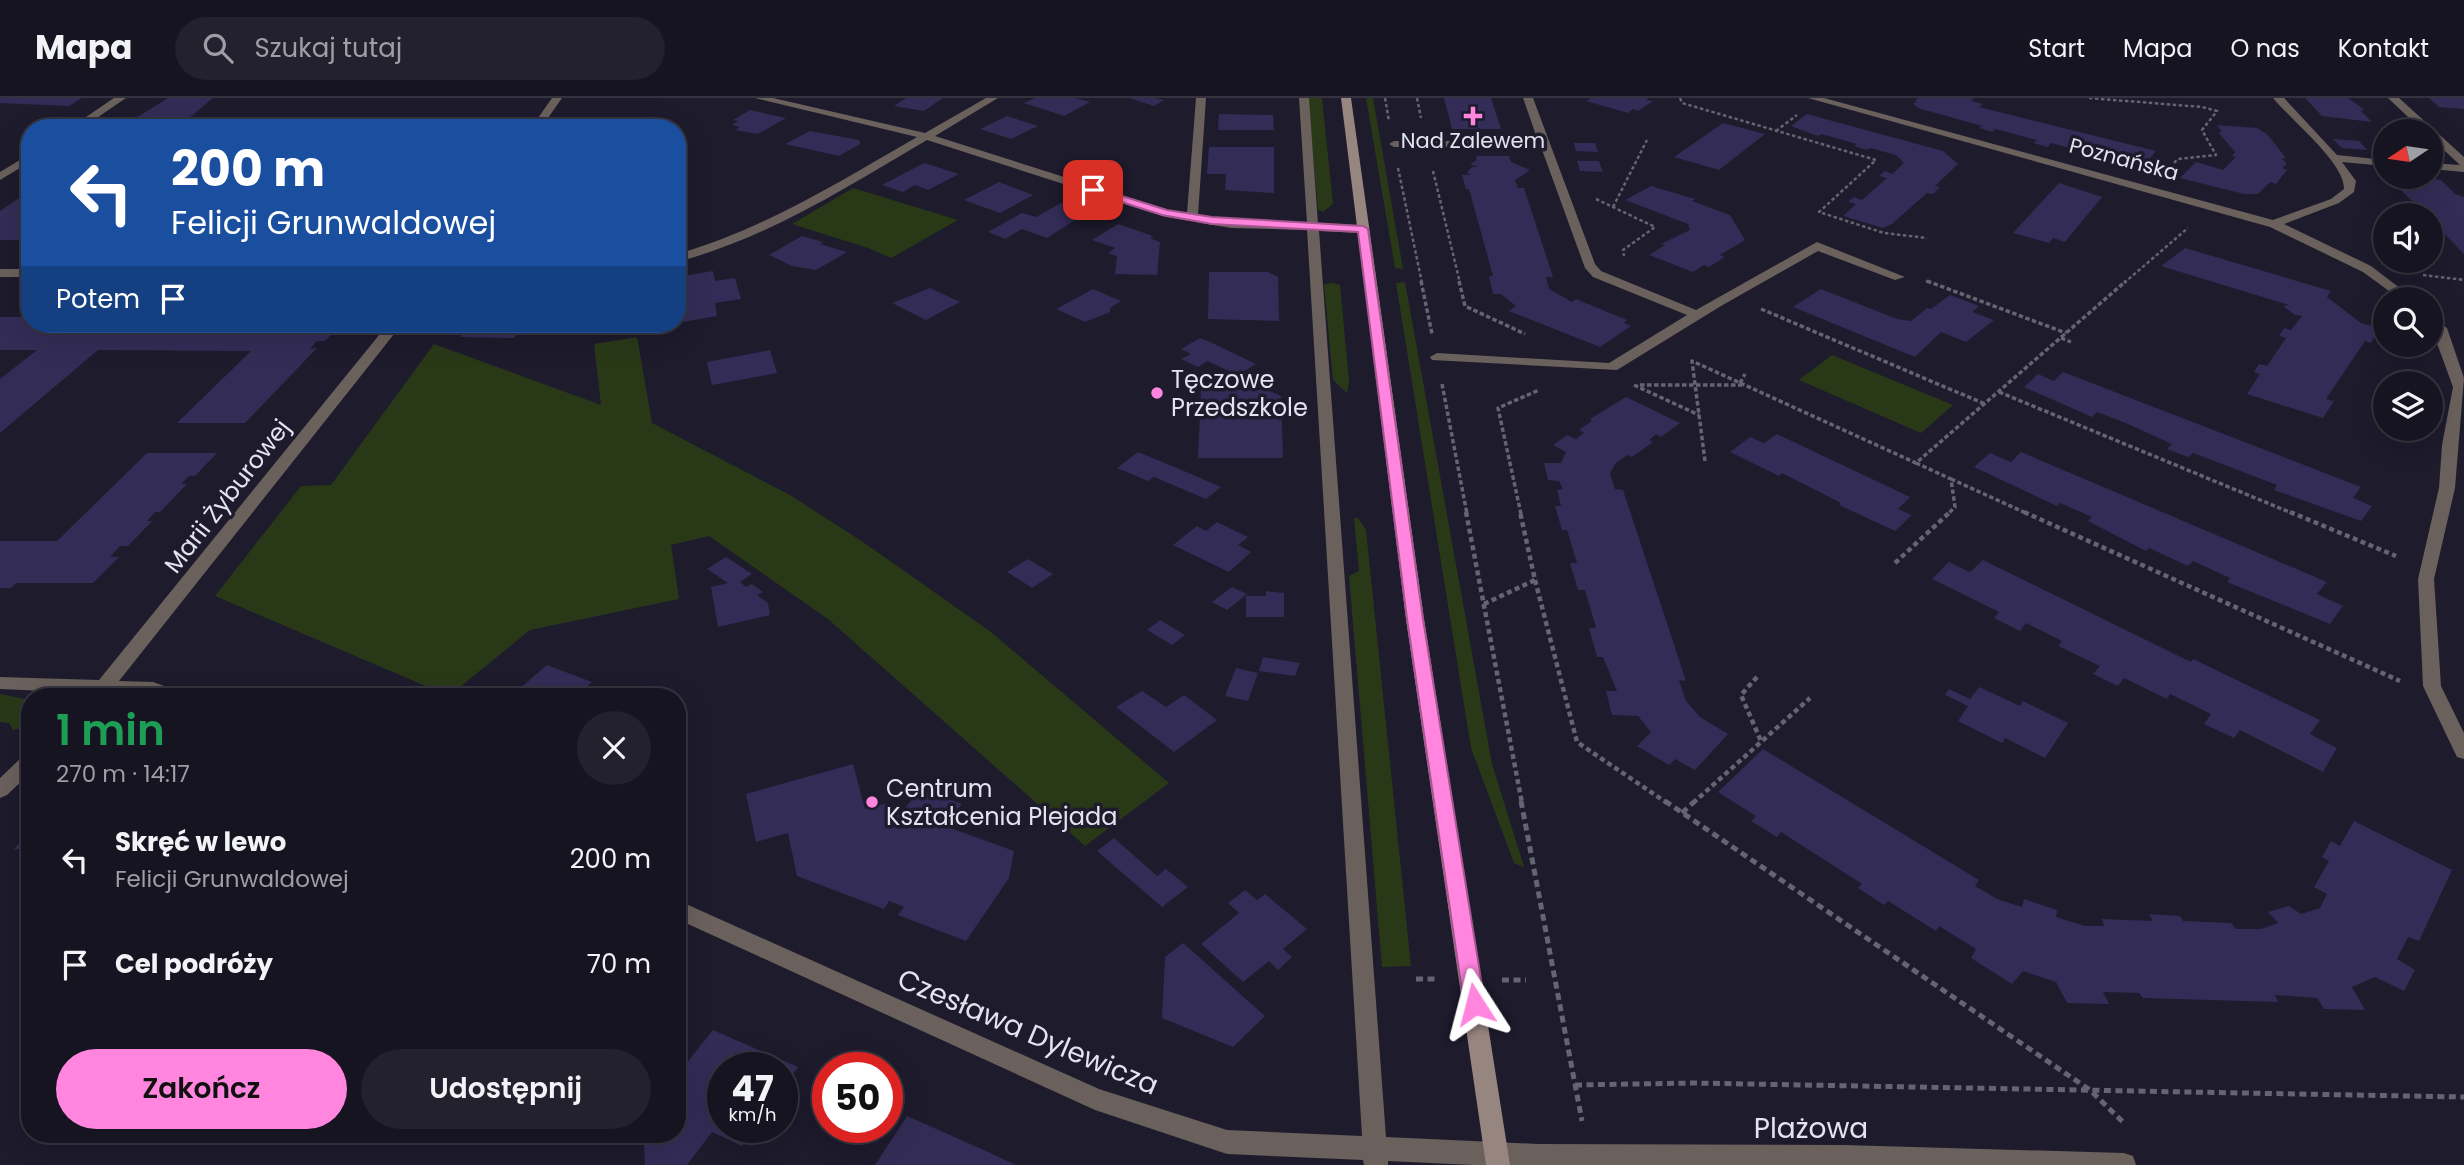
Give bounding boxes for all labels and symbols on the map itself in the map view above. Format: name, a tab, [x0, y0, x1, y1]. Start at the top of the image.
marker: Nad Zalewem	[1465, 108, 1481, 124]
north arrow	[2373, 119, 2443, 189]
place label: Nad Zalewem	[1401, 126, 1545, 155]
street label: Poznańska	[2066, 130, 2182, 188]
pin	[1063, 160, 1123, 220]
place label: Tęczowe Przedszkole	[1171, 363, 1308, 424]
marker: Tęczowe Przedszkole	[1149, 385, 1165, 401]
street label: Marii Żyburowej	[156, 412, 298, 580]
place label: Centrum Kształcenia Plejada	[886, 772, 1117, 833]
marker: Centrum Kształcenia Plejada	[864, 794, 880, 810]
street label: Czesława Dylewicza	[892, 959, 1164, 1105]
position arrow	[1438, 967, 1512, 1041]
speed limit sign: 50	[812, 1052, 903, 1143]
street label: Plażowa	[1754, 1109, 1868, 1148]

